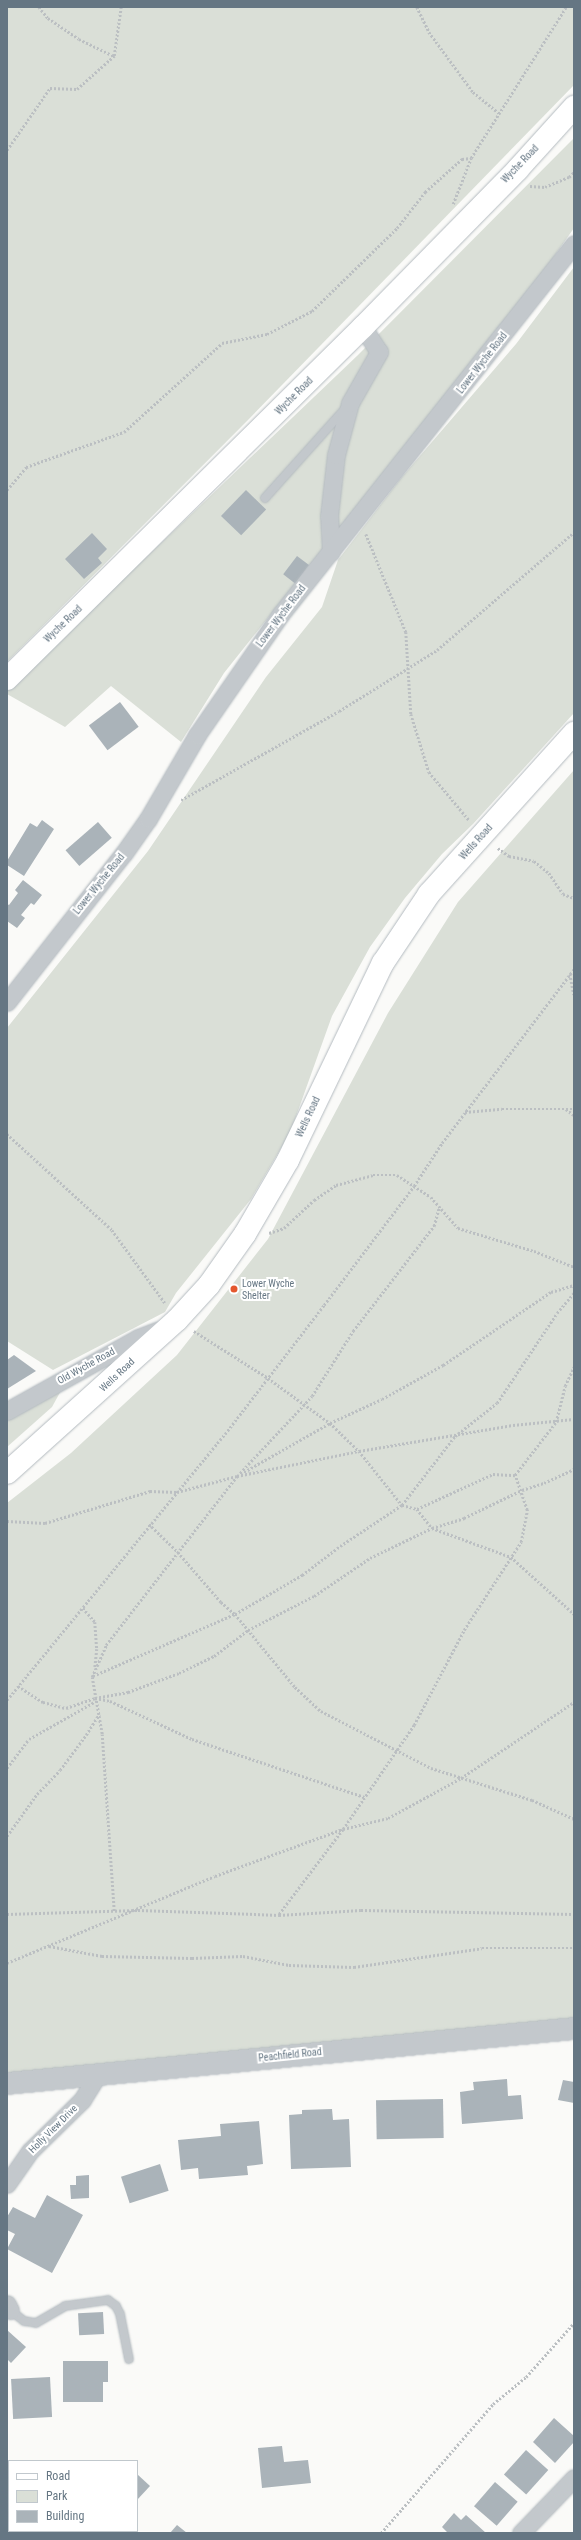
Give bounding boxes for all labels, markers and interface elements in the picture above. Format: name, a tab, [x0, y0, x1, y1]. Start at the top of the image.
street label: Wyche Road	[499, 142, 541, 186]
street label: Lower Wyche Road	[454, 330, 510, 396]
street label: Wyche Road	[273, 375, 315, 417]
street label: Lower Wyche Road	[254, 583, 308, 649]
street label: Wyche Road	[41, 603, 85, 645]
street label: Wells Road	[457, 822, 495, 862]
street label: Lower Wyche Road	[71, 851, 127, 917]
street label: Wells Road	[293, 1095, 323, 1139]
place label: Lower Wyche Shelter	[242, 1277, 294, 1300]
marker: Lower Wyche Shelter	[229, 1284, 239, 1294]
street label: Old Wyche Road	[55, 1345, 117, 1387]
street label: Wells Road	[97, 1356, 137, 1394]
street label: Peachfield Road	[258, 2046, 322, 2064]
street label: Holly View Drive	[26, 2102, 80, 2156]
legend	[8, 2460, 138, 2532]
text: Road	[46, 2469, 70, 2483]
text: Park	[46, 2489, 67, 2503]
text: Building	[46, 2509, 84, 2523]

